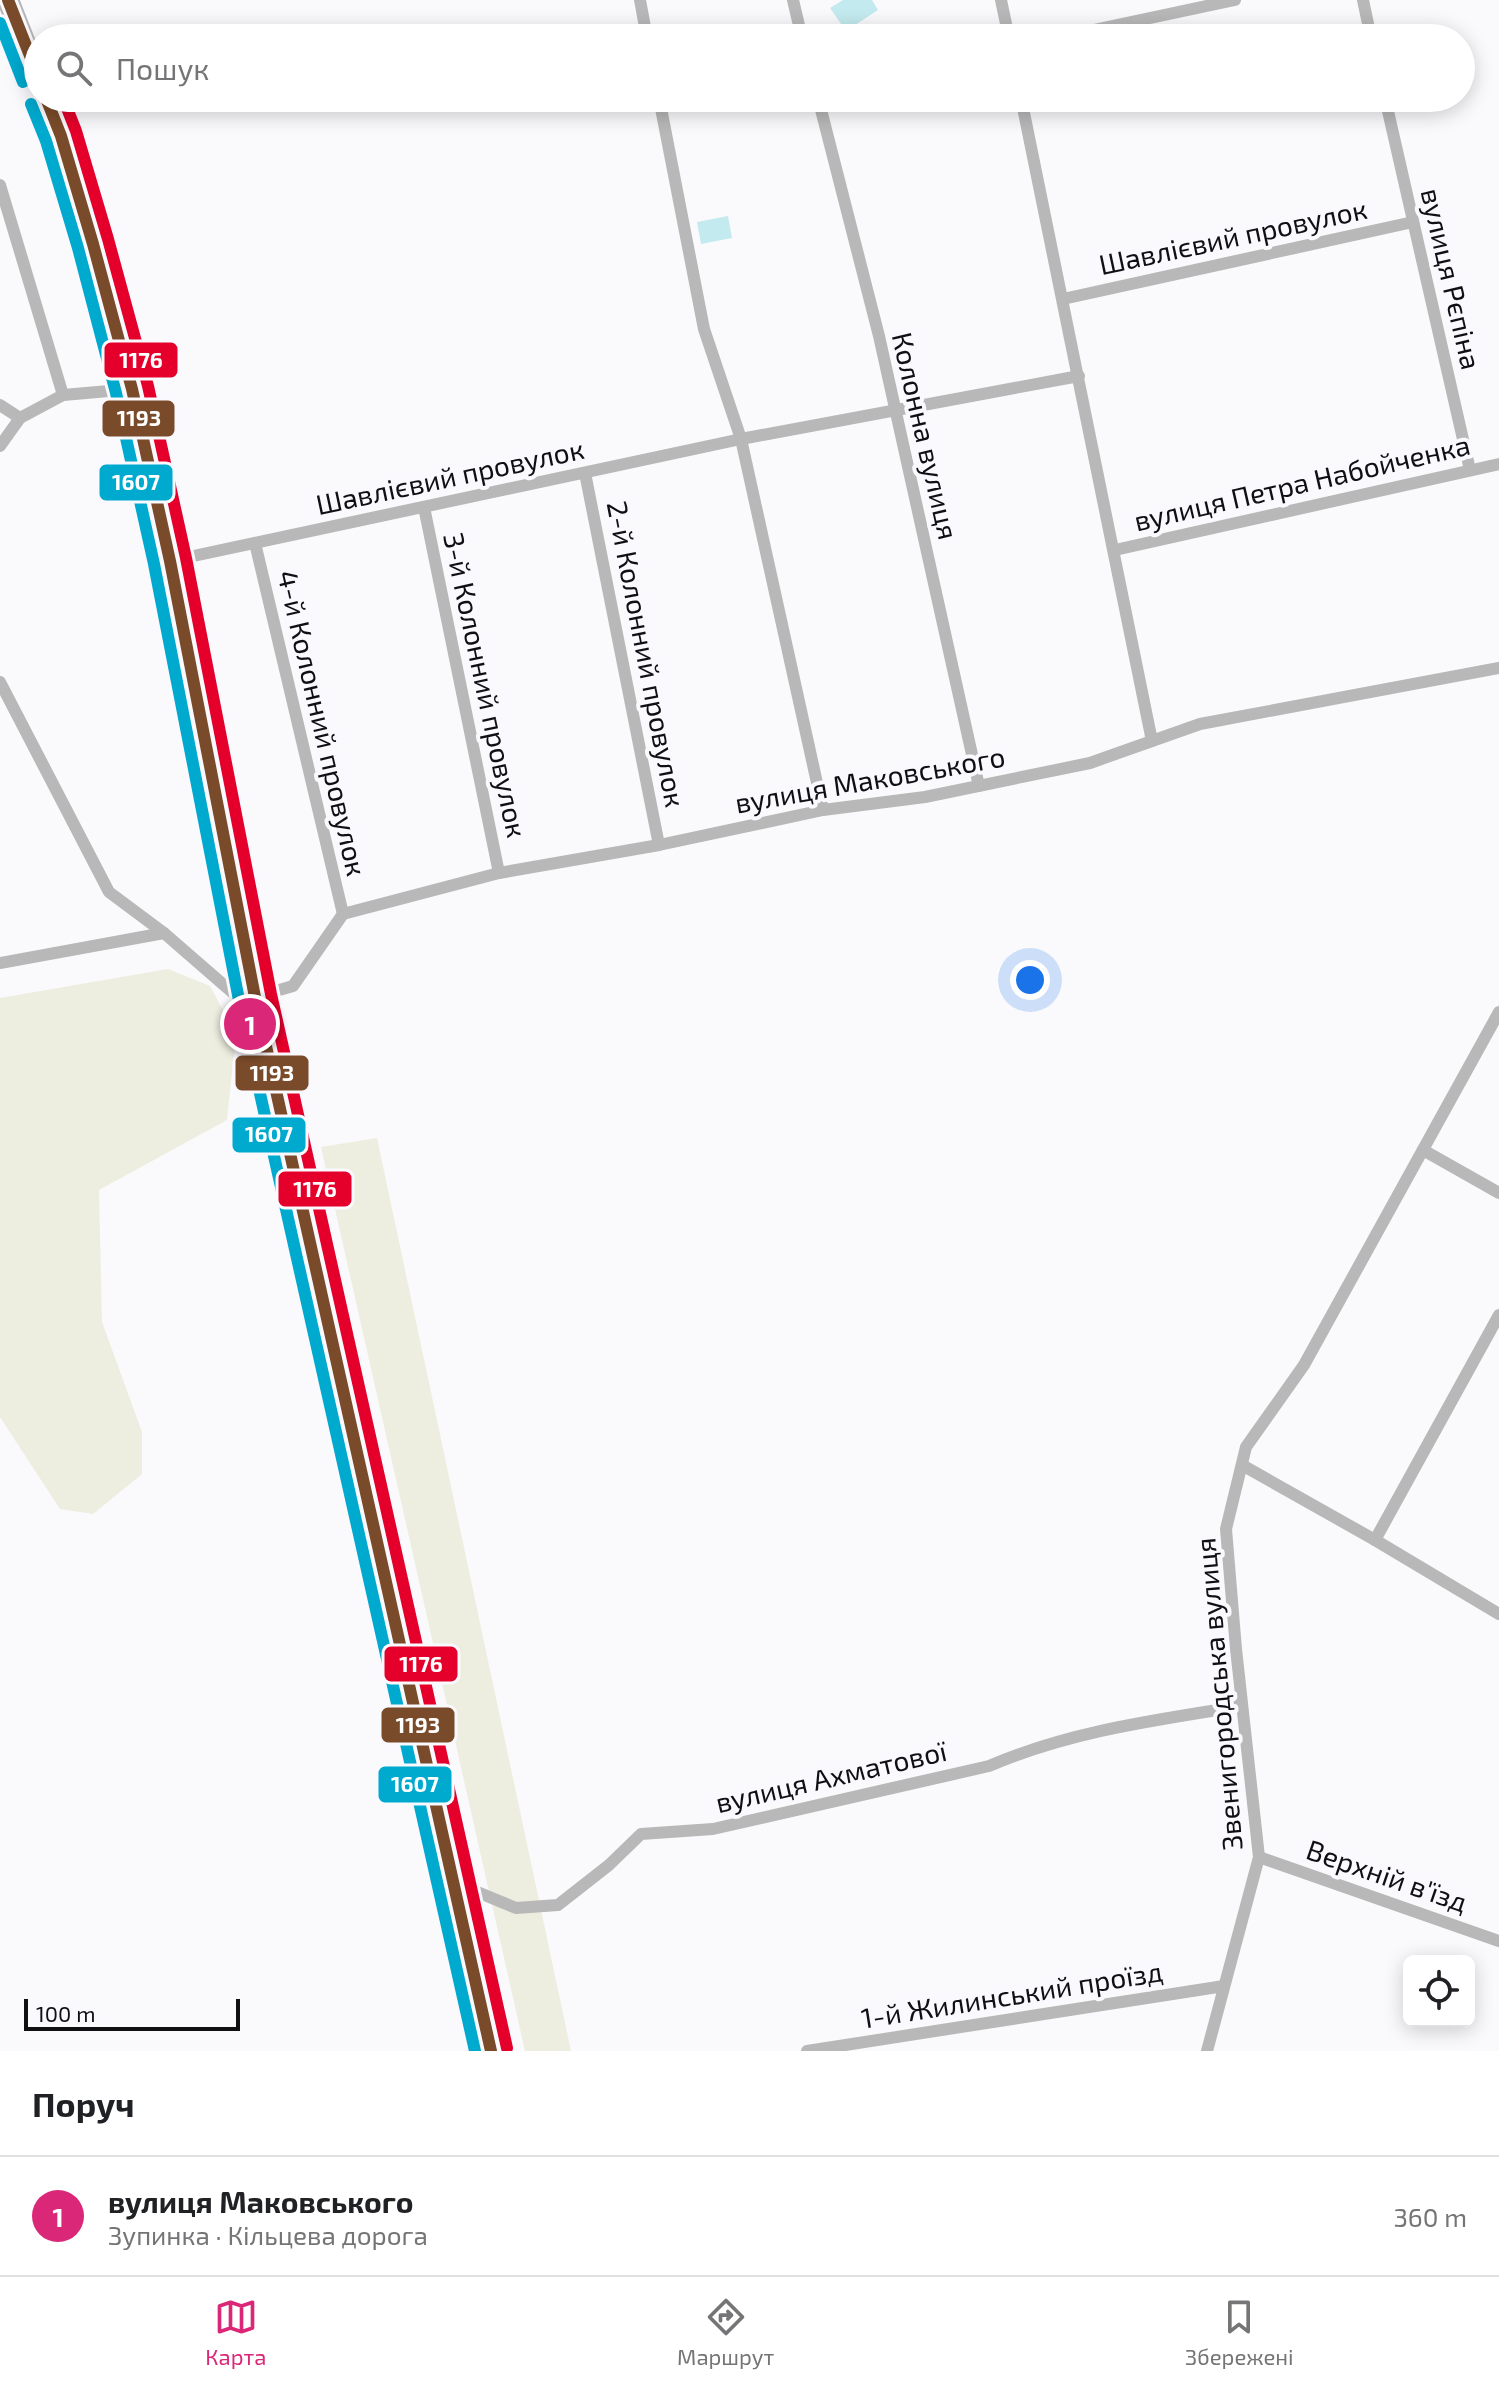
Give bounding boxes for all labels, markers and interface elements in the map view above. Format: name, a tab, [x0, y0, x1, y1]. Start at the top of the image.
search box	[24, 24, 1475, 112]
icon: search	[52, 46, 96, 90]
text: Пошук	[116, 50, 209, 86]
street label: вулиця Рєпіна	[1415, 185, 1489, 373]
street label: Шавлієвий провулок	[1096, 191, 1370, 281]
street label: Колонна вулиця	[886, 329, 966, 543]
line badge: 1176	[103, 341, 179, 379]
text: 1176	[119, 346, 163, 372]
line badge: 1193	[101, 399, 176, 438]
text: 1193	[117, 404, 161, 430]
street label: вулиця Петра Набойченка	[1130, 427, 1473, 537]
street label: Шавлієвий провулок	[313, 431, 587, 521]
line badge: 1607	[98, 463, 174, 502]
text: 1607	[112, 468, 160, 494]
street label: 2-й Колонний провулок	[601, 498, 693, 810]
street label: 3-й Колонний провулок	[437, 529, 535, 840]
street label: 4-й Колонний провулок	[271, 567, 375, 879]
street label: вулиця Маковського	[732, 739, 1008, 820]
your location	[1010, 960, 1050, 1000]
pin: 1	[224, 994, 276, 1054]
line badge: 1193	[234, 1054, 310, 1092]
text: 1193	[250, 1059, 294, 1085]
line badge: 1607	[231, 1116, 307, 1154]
text: 1607	[245, 1120, 293, 1146]
line badge: 1176	[277, 1170, 353, 1208]
text: 1176	[293, 1175, 337, 1201]
street label: Звенигородська вулиця	[1187, 1536, 1249, 1852]
line badge: 1176	[383, 1645, 459, 1683]
text: 1176	[399, 1650, 443, 1676]
line badge: 1193	[380, 1706, 456, 1744]
text: 1193	[396, 1711, 440, 1737]
street label: вулиця Ахматової	[712, 1733, 951, 1819]
line badge: 1607	[377, 1765, 453, 1804]
text: 1607	[391, 1770, 439, 1796]
street label: Верхній в'їзд	[1302, 1832, 1472, 1918]
street label: 1-й Жилинський проїзд	[859, 1953, 1165, 2035]
map controls	[1403, 1955, 1475, 2027]
button: locate	[1403, 1955, 1475, 2027]
scale bar	[24, 1995, 240, 2031]
text: 100 m	[36, 2000, 95, 2026]
text: Поруч	[32, 2083, 135, 2124]
text: вулиця Маковського	[108, 2183, 413, 2219]
text: 1	[52, 2201, 64, 2232]
text: 360 m	[1393, 2201, 1467, 2232]
text: Зупинка · Кільцева дорога	[108, 2219, 428, 2250]
tab: Карта	[205, 2295, 266, 2369]
tab: Маршрут	[677, 2295, 774, 2369]
tab: Збережені	[1185, 2295, 1294, 2369]

